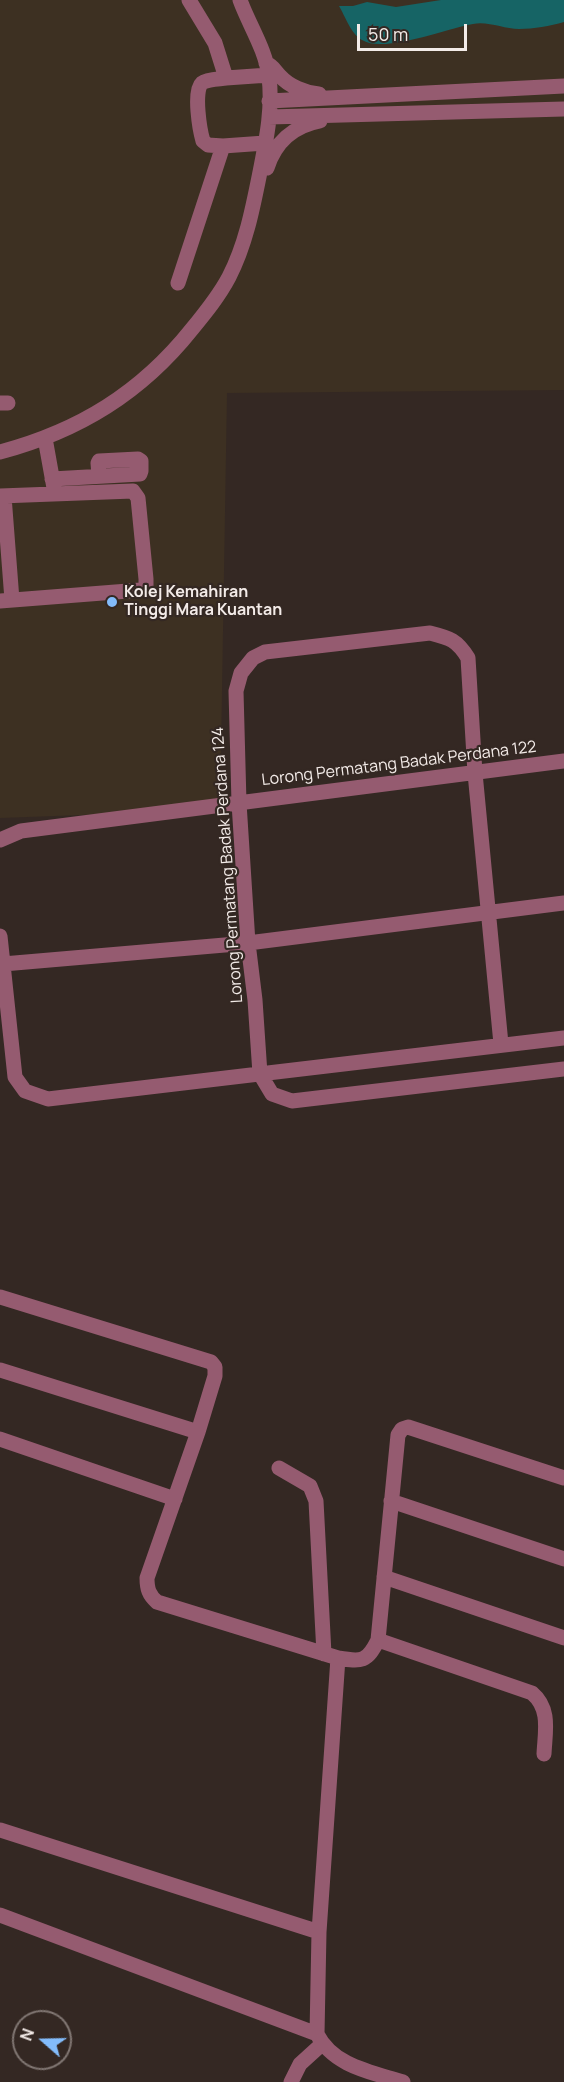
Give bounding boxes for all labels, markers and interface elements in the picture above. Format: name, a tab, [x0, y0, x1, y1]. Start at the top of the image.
scale bar	[360, 12, 470, 50]
text: 50 m	[368, 22, 408, 46]
place label: Kolej Kemahiran Tinggi Mara Kuantan	[124, 583, 282, 621]
marker: Kolej Kemahiran Tinggi Mara Kuantan	[105, 595, 119, 609]
street label: Lorong Permatang Badak Perdana 124	[209, 726, 247, 1004]
street label: Lorong Permatang Badak Perdana 122	[260, 738, 538, 790]
north arrow	[12, 2010, 72, 2070]
text: N	[15, 2025, 39, 2044]

